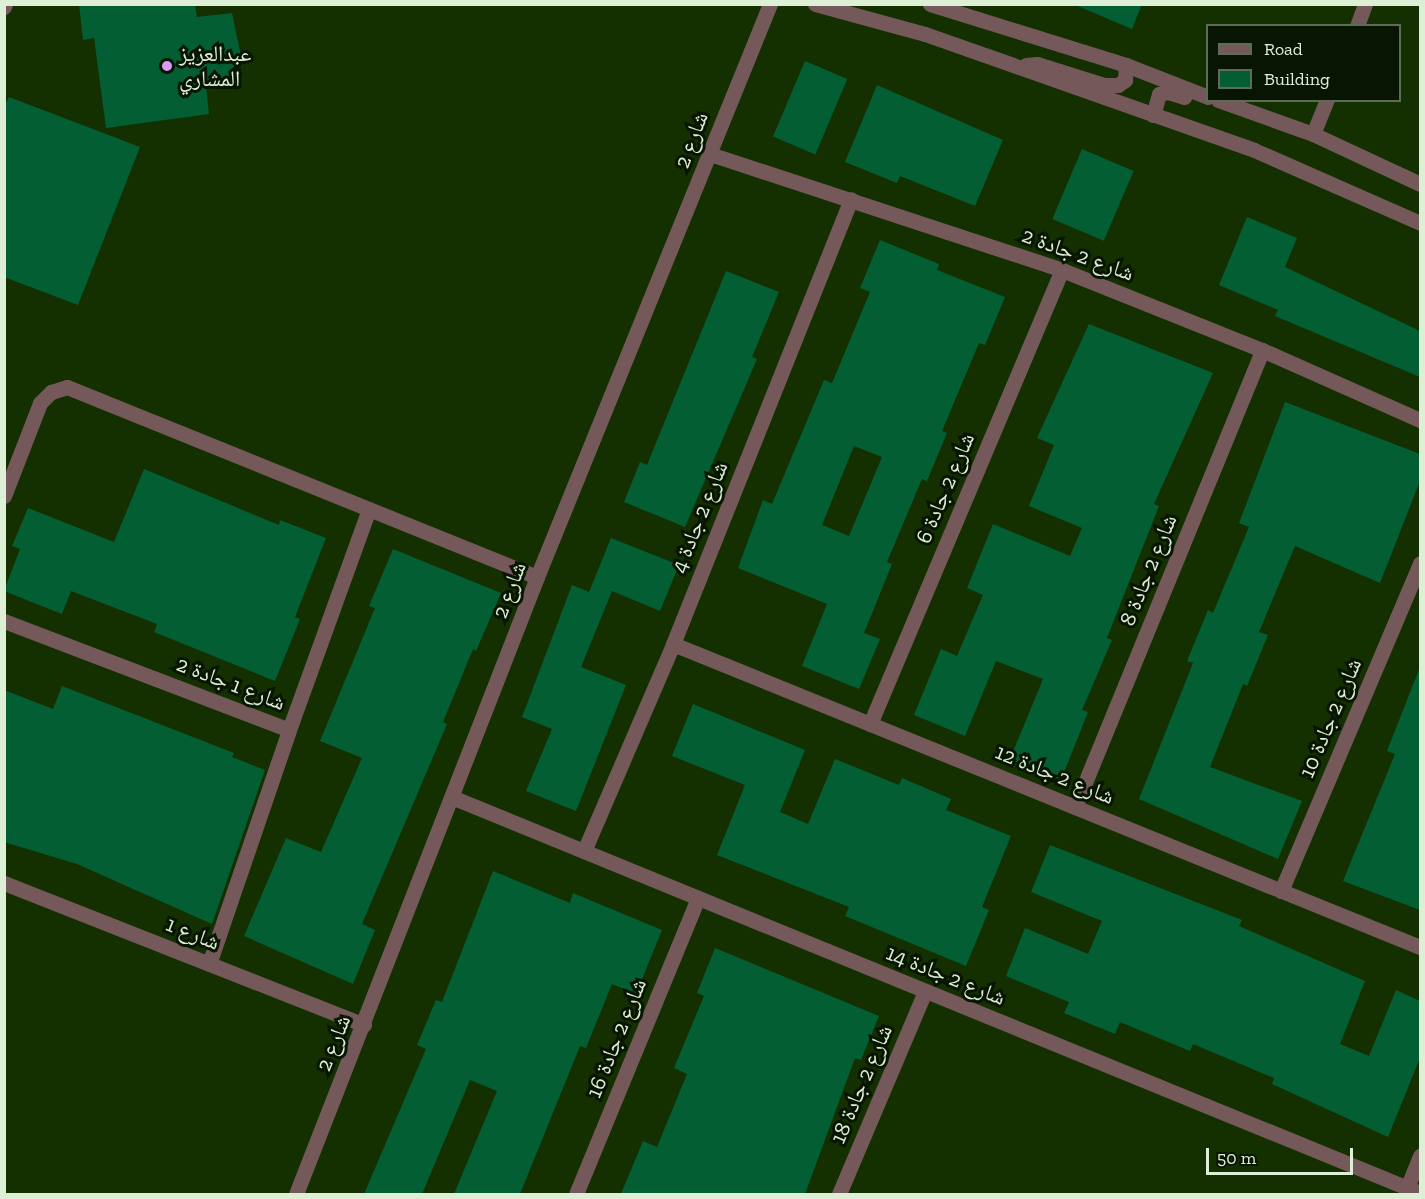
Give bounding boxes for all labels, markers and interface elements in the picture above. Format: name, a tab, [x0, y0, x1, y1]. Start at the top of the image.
legend	[1206, 24, 1401, 102]
text: Road	[1264, 38, 1303, 60]
place label: عبدالعزيز المشاري	[179, 40, 251, 92]
marker: عبدالعزيز المشاري	[160, 59, 174, 73]
text: Building	[1264, 68, 1330, 90]
street label: شارع 2	[668, 108, 714, 172]
street label: شارع 2 جادة 2	[1018, 222, 1138, 286]
street label: شارع 2 جادة 6	[910, 429, 980, 547]
street label: شارع 2 جادة 4	[665, 458, 733, 576]
street label: شارع 2 جادة 8	[1114, 511, 1182, 629]
street label: شارع 2	[486, 558, 532, 622]
street label: شارع 1 جادة 2	[173, 650, 289, 716]
street label: شارع 2 جادة 10	[1293, 654, 1367, 782]
street label: شارع 2 جادة 12	[992, 738, 1118, 810]
street label: شارع 1	[162, 910, 224, 956]
street label: شارع 2 جادة 14	[883, 939, 1009, 1011]
street label: شارع 2 جادة 16	[580, 975, 652, 1101]
street label: شارع 2	[310, 1011, 356, 1075]
street label: شارع 2 جادة 18	[824, 1021, 898, 1147]
scale bar	[1209, 1136, 1356, 1174]
text: 50 m	[1217, 1147, 1256, 1169]

